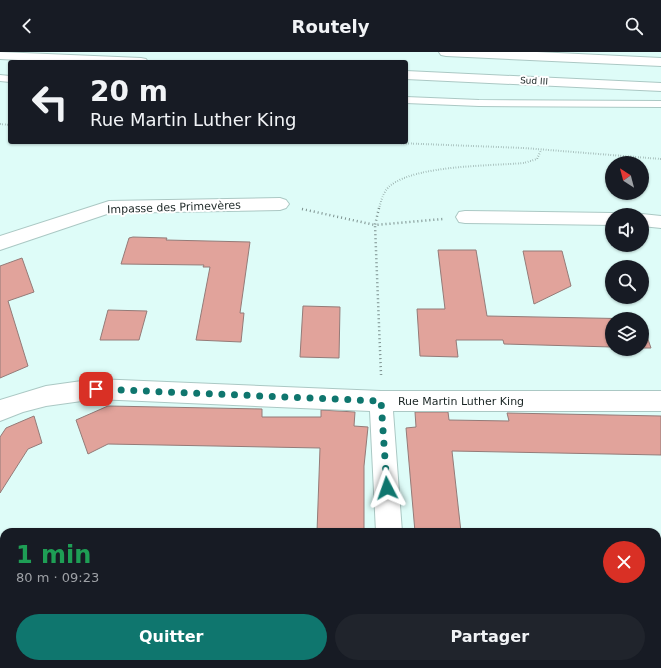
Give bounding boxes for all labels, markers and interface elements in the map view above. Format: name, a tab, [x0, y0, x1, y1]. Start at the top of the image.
icon: back	[16, 15, 38, 37]
icon: search	[623, 15, 645, 37]
text: Routely	[292, 16, 369, 37]
text: 20 m	[90, 75, 168, 108]
street label: Sud III	[520, 75, 548, 87]
icon: left	[24, 76, 76, 128]
text: Rue Martin Luther King	[90, 109, 296, 130]
north arrow	[605, 156, 649, 200]
map controls	[605, 156, 649, 356]
street label: Impasse des Primevères	[107, 199, 241, 216]
button: sound	[605, 208, 649, 252]
button: search	[605, 260, 649, 304]
button: layers	[605, 312, 649, 356]
pin	[79, 372, 113, 406]
icon: arrive	[85, 378, 107, 400]
street label: Rue Martin Luther King	[398, 395, 524, 408]
position arrow	[366, 467, 408, 509]
text: 1 min	[16, 541, 91, 569]
button: close	[603, 541, 645, 583]
text: 80 m · 09:23	[16, 570, 99, 585]
button: Quitter	[16, 614, 327, 660]
button: Partager	[335, 614, 645, 660]

